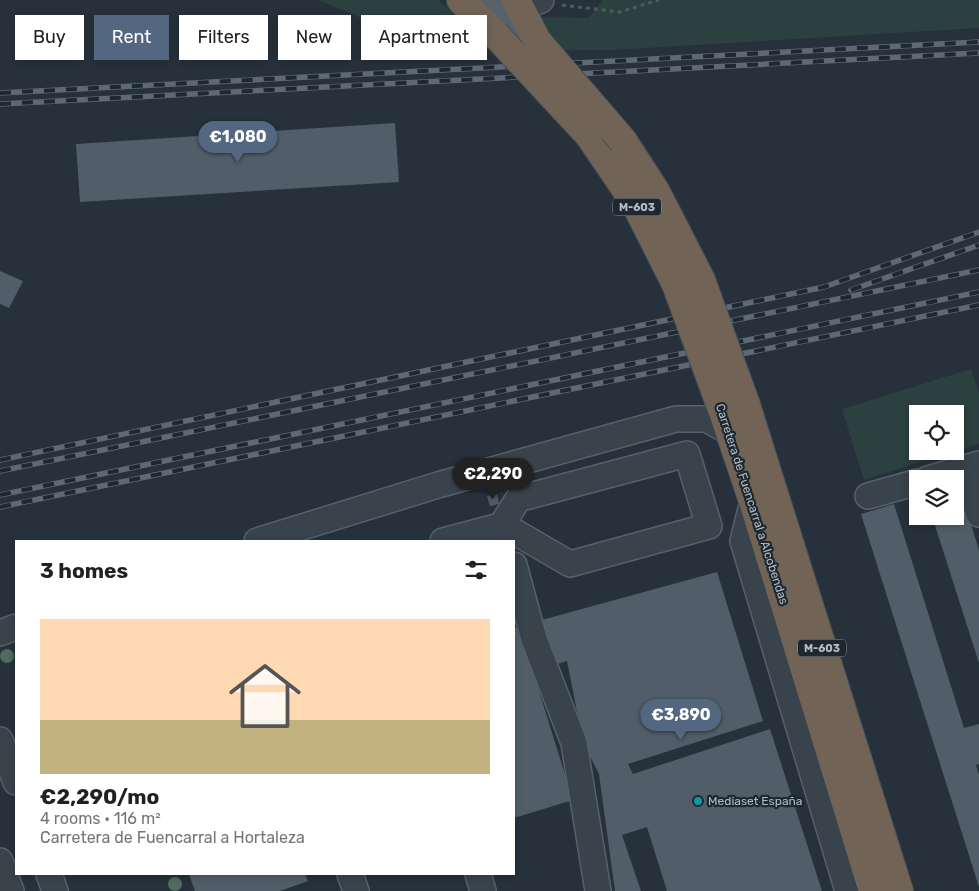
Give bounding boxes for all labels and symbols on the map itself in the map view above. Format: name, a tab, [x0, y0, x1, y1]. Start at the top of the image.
pin: €1,080	[197, 120, 279, 163]
road number: M-603	[613, 198, 661, 216]
street label: Carretera de Fuencarral a Alcobendas	[713, 402, 791, 606]
pin: €2,290	[452, 458, 534, 500]
road number: M-603	[798, 640, 846, 656]
pin: €3,890	[640, 698, 722, 741]
place label: Mediaset España	[708, 794, 802, 808]
marker: Mediaset España	[692, 795, 704, 807]

